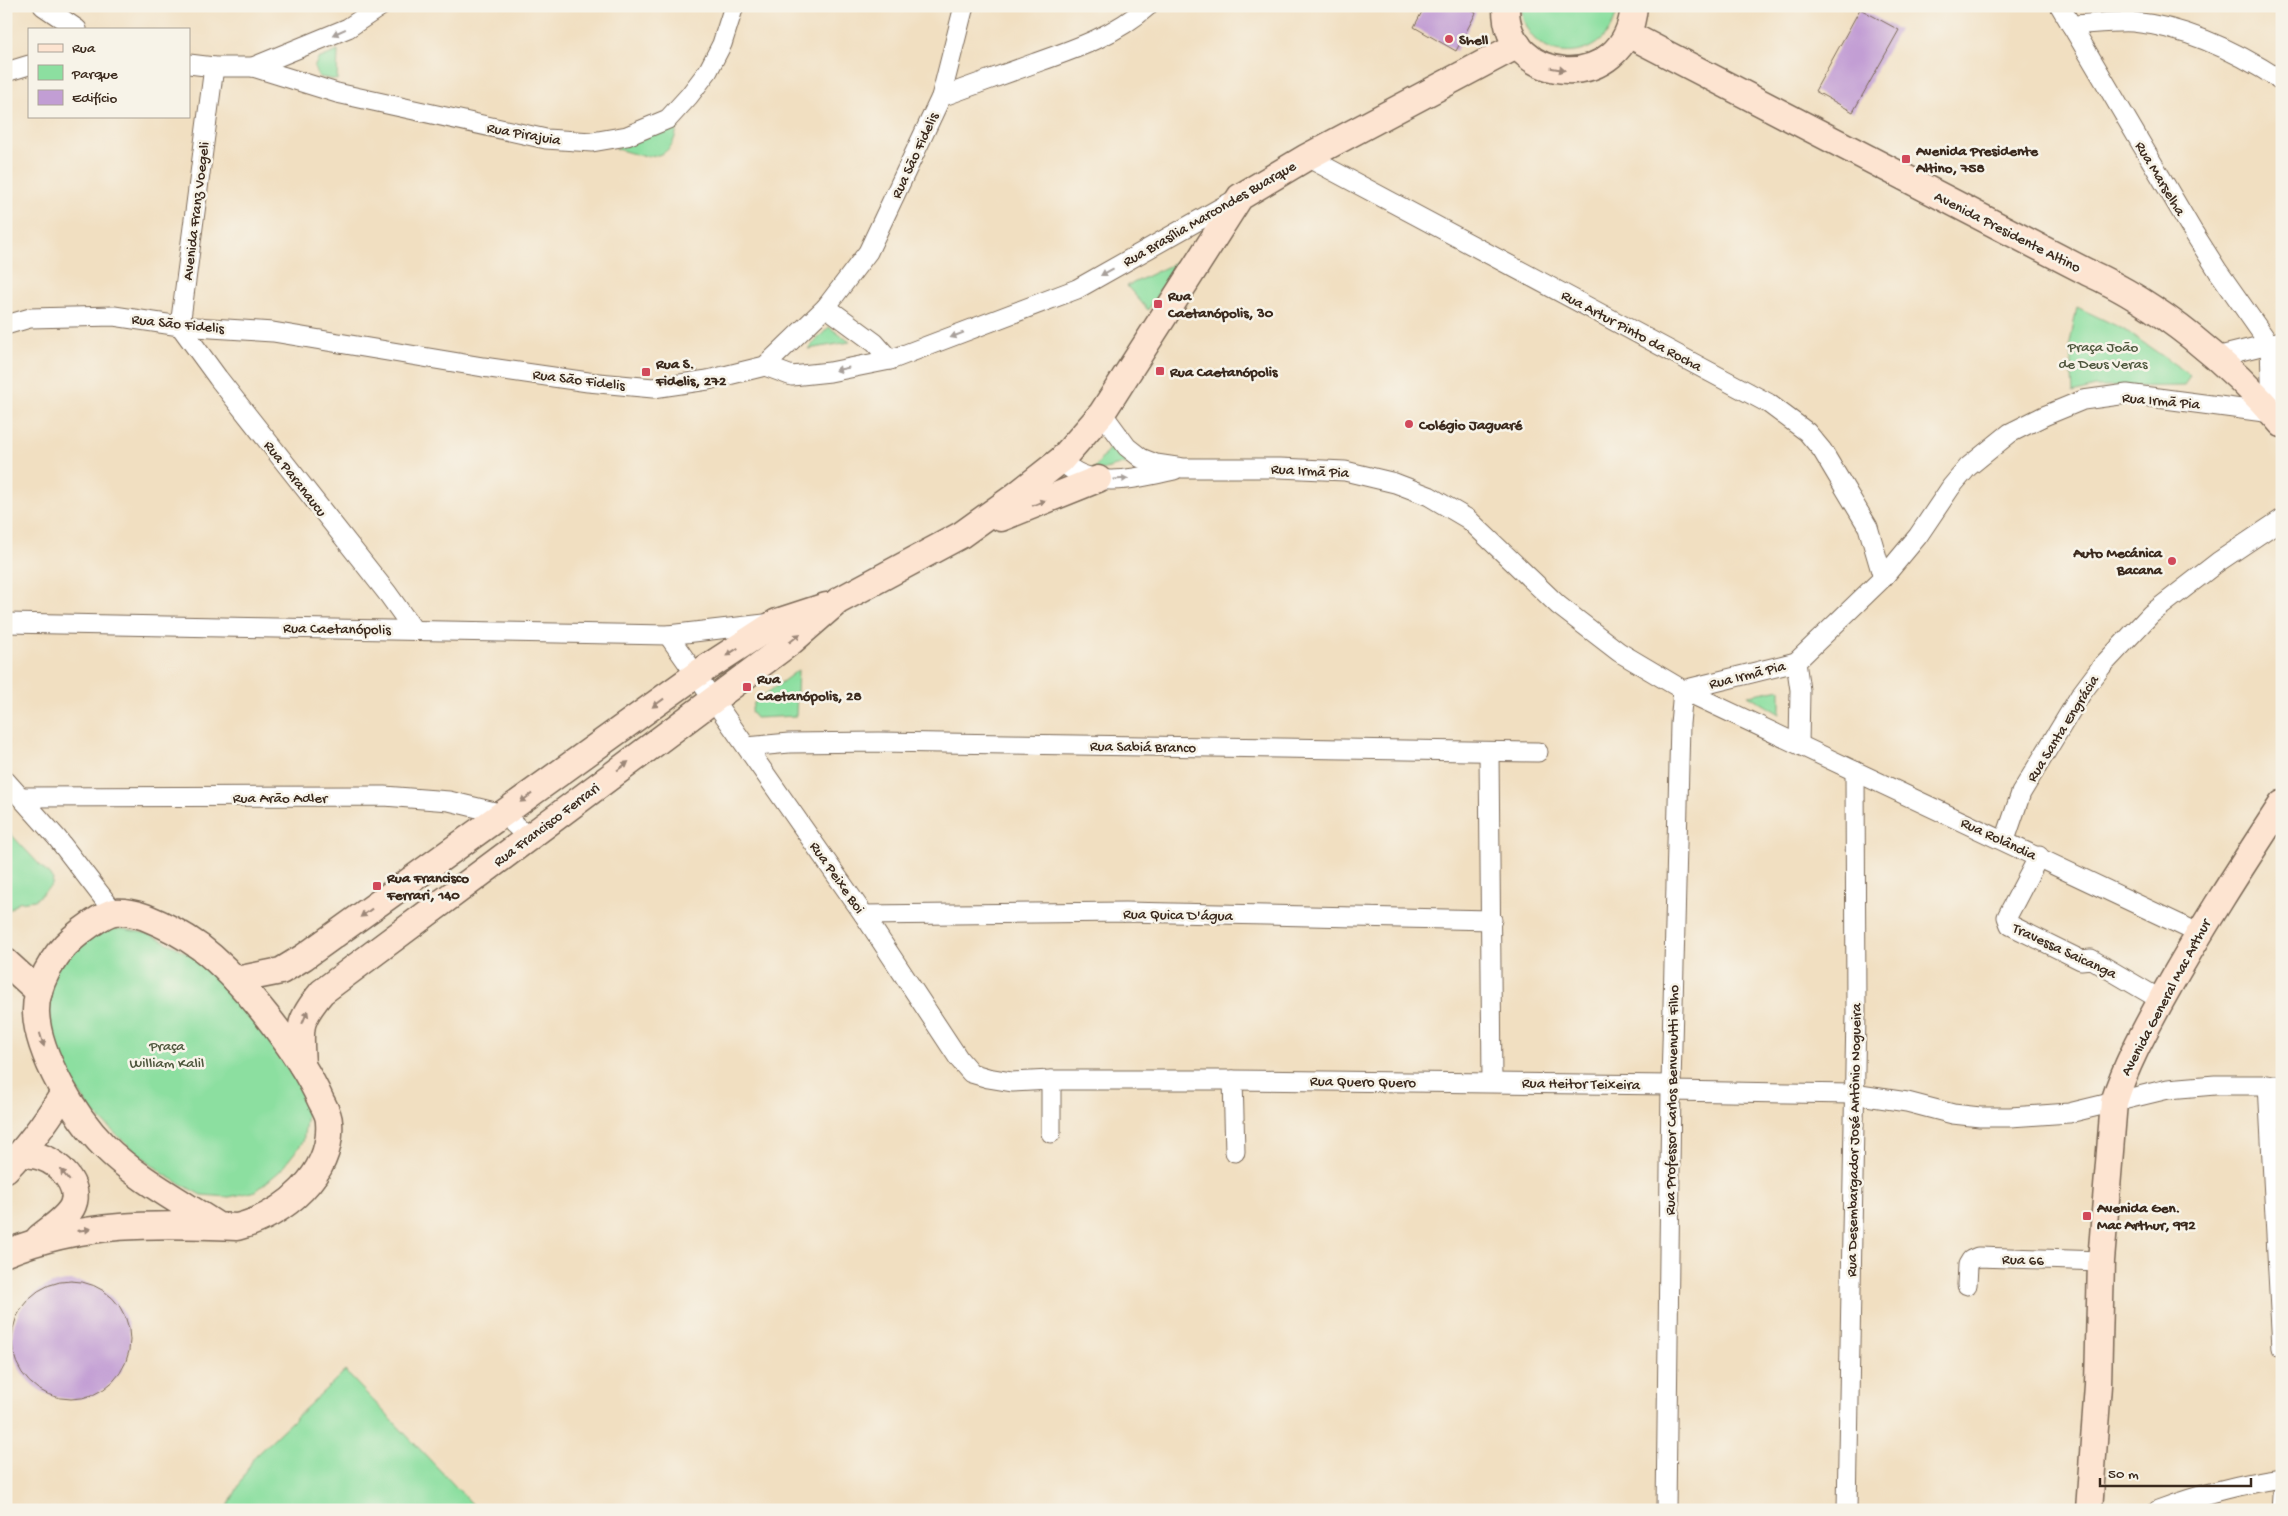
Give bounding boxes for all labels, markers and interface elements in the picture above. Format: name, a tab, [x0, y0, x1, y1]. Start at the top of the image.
legend	[28, 28, 190, 118]
one-way arrow	[332, 28, 347, 36]
place label: Shell	[1459, 32, 1489, 50]
marker: Shell	[1443, 33, 1455, 45]
text: Rua	[72, 40, 96, 58]
one-way arrow	[1551, 65, 1567, 73]
text: Parque	[71, 66, 118, 84]
text: Edifício	[72, 90, 118, 108]
street label: Rua São Fidelis	[888, 109, 944, 202]
street label: Rua Pirajuia	[485, 120, 563, 150]
street label: Rua Marselha	[2130, 138, 2189, 220]
street label: Avenida Franz Voegeli	[180, 141, 214, 282]
place label: Avenida Presidente Altino, 758	[1915, 143, 2039, 178]
marker: Avenida Presidente Altino, 758	[1900, 153, 1912, 165]
street label: Rua Brasília Marcondes Buarque	[1120, 158, 1300, 272]
street label: Avenida Presidente Altino	[1931, 188, 2083, 278]
one-way arrow	[1100, 268, 1113, 277]
street label: Rua Artur Pinto da Rocha	[1558, 287, 1705, 377]
place label: Rua Caetanópolis, 30	[1167, 288, 1274, 323]
marker: Rua Caetanópolis, 30	[1152, 298, 1164, 310]
street label: Rua São Fidelis	[131, 311, 225, 339]
one-way arrow	[949, 331, 964, 339]
park label: Praça João de Deus Veras	[2059, 339, 2148, 374]
place label: Rua S. Fidelis, 272	[655, 356, 727, 391]
place label: Rua Caetanópolis	[1169, 364, 1279, 382]
marker: Rua Caetanópolis	[1154, 365, 1166, 377]
street label: Rua São Fidelis	[532, 366, 626, 396]
marker: Rua S. Fidelis, 272	[640, 366, 652, 378]
one-way arrow	[834, 366, 850, 374]
street label: Rua Irmã Pia	[2121, 390, 2201, 414]
place label: Colégio Jaguaré	[1418, 417, 1524, 435]
marker: Colégio Jaguaré	[1403, 418, 1415, 430]
street label: Rua Paranaucu	[259, 438, 330, 521]
street label: Rua Irmã Pia	[1270, 461, 1350, 483]
one-way arrow	[1113, 475, 1129, 483]
one-way arrow	[1032, 499, 1046, 507]
place label: Auto Mecánica Bacana	[2072, 545, 2163, 580]
marker: Auto Mecánica Bacana	[2166, 555, 2178, 567]
street label: Rua Caetanópolis	[283, 620, 391, 640]
one-way arrow	[788, 633, 801, 644]
one-way arrow	[725, 647, 739, 656]
street label: Rua Irmã Pia	[1707, 658, 1788, 694]
place label: Rua Caetanópolis, 28	[756, 671, 862, 706]
street label: Rua Santa Engrácia	[2024, 672, 2104, 786]
marker: Rua Caetanópolis, 28	[741, 681, 753, 693]
one-way arrow	[651, 698, 665, 708]
street label: Rua Sabiá Branco	[1090, 738, 1197, 758]
one-way arrow	[616, 761, 630, 771]
street label: Rua Francisco Ferrari	[490, 780, 604, 871]
street label: Rua Arão Adler	[233, 790, 329, 808]
one-way arrow	[520, 792, 533, 803]
street label: Rua Rolândia	[1957, 814, 2040, 865]
street label: Rua Peixe Boi	[805, 839, 868, 918]
place label: Rua Francisco Ferrari, 140	[386, 870, 469, 905]
marker: Rua Francisco Ferrari, 140	[371, 880, 383, 892]
street label: Rua Quica D'água	[1123, 906, 1234, 926]
one-way arrow	[359, 908, 372, 918]
street label: Avenida General Mac Arthur	[2118, 915, 2217, 1079]
street label: Travessa Saicanga	[2008, 919, 2120, 984]
street label: Rua Professor Carlos Benvenutti Filho	[1662, 985, 1684, 1215]
street label: Rua Desembargador José Antônio Nogueira	[1844, 1002, 1866, 1277]
one-way arrow	[301, 1009, 309, 1024]
one-way arrow	[39, 1032, 47, 1047]
park label: Praça William Kalil	[130, 1038, 204, 1073]
street label: Rua Quero Quero	[1310, 1073, 1416, 1093]
street label: Rua Heitor Teixeira	[1522, 1075, 1641, 1095]
one-way arrow	[60, 1169, 71, 1182]
place label: Avenida Gen. Mac Arthur, 992	[2096, 1200, 2196, 1235]
marker: Avenida Gen. Mac Arthur, 992	[2081, 1210, 2093, 1222]
one-way arrow	[77, 1226, 93, 1234]
street label: Rua 66	[2002, 1251, 2045, 1271]
scale bar	[2100, 1456, 2252, 1488]
text: 50 m	[2108, 1466, 2139, 1484]

